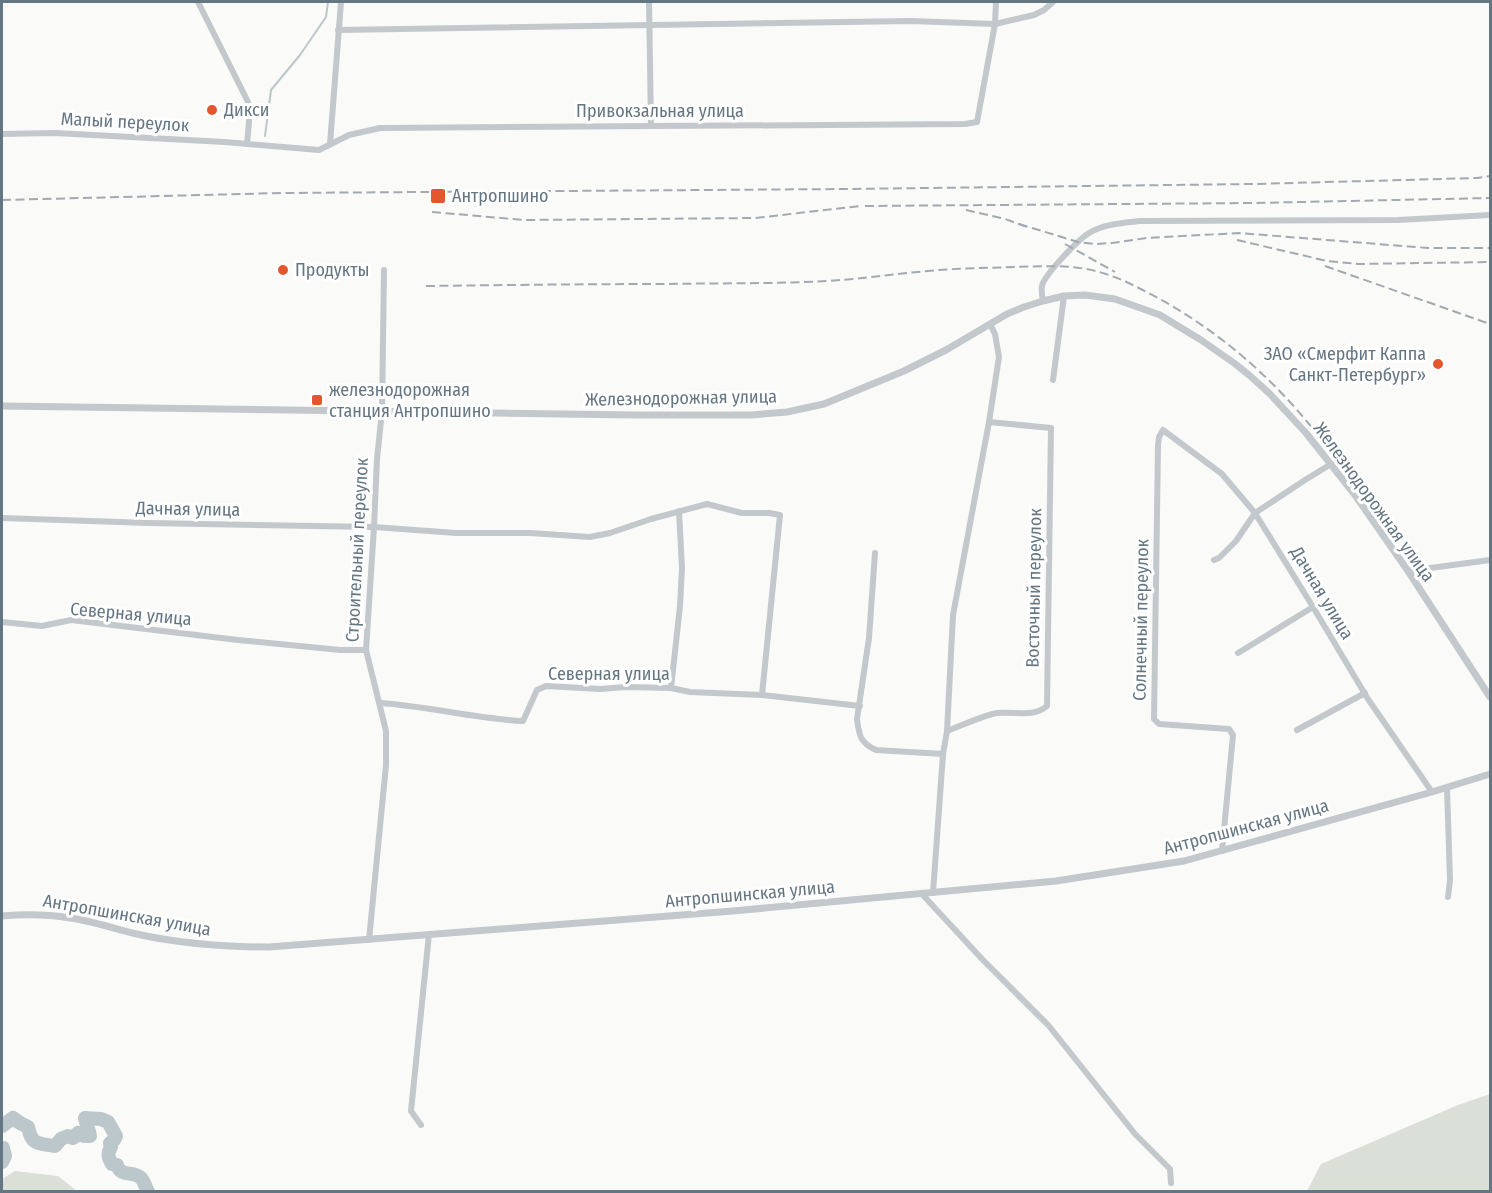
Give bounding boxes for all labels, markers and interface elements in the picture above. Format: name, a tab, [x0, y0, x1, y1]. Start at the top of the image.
place label: Дикси	[223, 99, 269, 121]
street label: Привокзальная улица	[576, 100, 744, 122]
marker: Дикси	[205, 103, 219, 117]
street label: Малый переулок	[60, 108, 190, 136]
place label: Антропшино	[452, 185, 549, 207]
marker: Антропшино	[429, 187, 447, 205]
place label: Продукты	[295, 259, 370, 281]
marker: Продукты	[276, 263, 290, 277]
place label: ЗАО «Смерфит Каппа Санкт-Петербург»	[1264, 343, 1426, 386]
marker: ЗАО «Смерфит Каппа Санкт-Петербург»	[1431, 357, 1445, 371]
place label: железнодорожная станция Антропшино	[329, 379, 491, 422]
street label: Железнодорожная улица	[585, 385, 777, 411]
marker: железнодорожная станция Антропшино	[310, 393, 324, 407]
street label: Железнодорожная улица	[1309, 418, 1439, 586]
street label: Строительный переулок	[341, 457, 373, 643]
street label: Дачная улица	[135, 497, 241, 521]
street label: Восточный переулок	[1022, 508, 1046, 668]
street label: Солнечный переулок	[1129, 538, 1153, 701]
street label: Дачная улица	[1285, 542, 1358, 644]
street label: Северная улица	[69, 598, 193, 630]
street label: Северная улица	[548, 663, 670, 685]
street label: Антропшинская улица	[1161, 794, 1331, 860]
street label: Антропшинская улица	[664, 876, 836, 912]
street label: Антропшинская улица	[41, 889, 213, 941]

